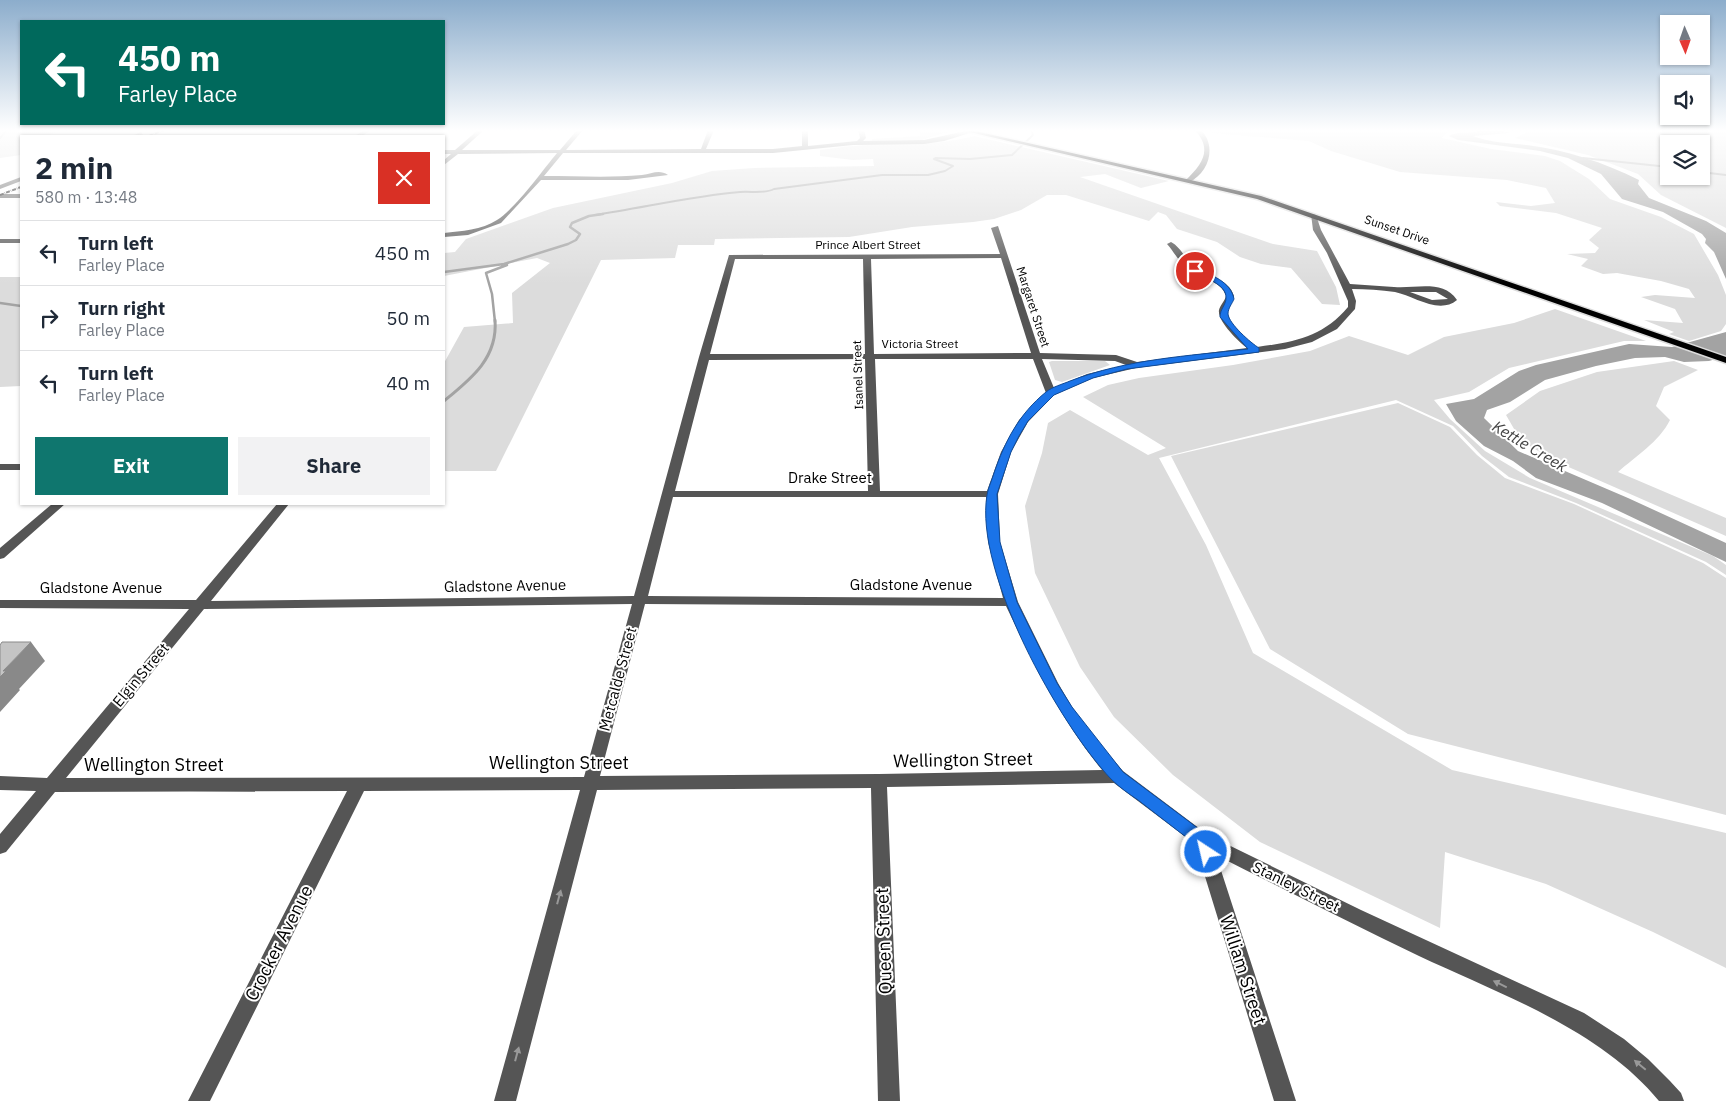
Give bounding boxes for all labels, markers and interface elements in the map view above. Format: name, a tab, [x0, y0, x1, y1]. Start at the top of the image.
north arrow	[1660, 15, 1710, 65]
map controls	[1660, 15, 1710, 185]
text: 450 m	[118, 35, 221, 81]
icon: left	[35, 40, 100, 105]
button: sound	[1660, 75, 1710, 125]
text: Farley Place	[118, 79, 237, 108]
button: layers	[1660, 135, 1710, 185]
text: 2 min	[35, 148, 113, 187]
button: close	[378, 152, 430, 204]
text: 580 m · 13:48	[35, 187, 137, 207]
street label: Sunset Drive	[1363, 211, 1432, 248]
text: Turn left	[78, 231, 154, 255]
street label: Prince Albert Street	[815, 237, 921, 252]
icon: left	[35, 239, 63, 267]
text: 450 m	[375, 241, 430, 265]
pin	[1174, 250, 1216, 292]
text: Farley Place	[78, 255, 165, 275]
icon: arrive	[1181, 257, 1209, 285]
street label: Margaret Street	[1013, 265, 1054, 349]
text: Turn right	[78, 296, 165, 320]
icon: right	[35, 304, 63, 332]
text: 50 m	[386, 306, 430, 330]
text: Farley Place	[78, 320, 165, 340]
street label: Victoria Street	[882, 336, 958, 351]
street label: Isanel Street	[849, 340, 866, 410]
text: Turn left	[78, 361, 154, 385]
icon: left	[35, 369, 63, 397]
text: 40 m	[386, 371, 430, 395]
text: Farley Place	[78, 385, 165, 405]
water label: Kettle Creek	[1489, 416, 1572, 476]
button: Exit	[35, 437, 228, 495]
button: Share	[238, 437, 430, 495]
street label: Drake Street	[788, 468, 872, 487]
street label: Gladstone Avenue	[444, 575, 566, 596]
street label: Gladstone Avenue	[850, 575, 972, 594]
street label: Gladstone Avenue	[40, 578, 162, 597]
street label: Metcalde Street	[595, 625, 641, 733]
street label: Elgin Street	[108, 639, 173, 711]
street label: Wellington Street	[893, 747, 1033, 772]
street label: Wellington Street	[489, 751, 629, 774]
street label: Wellington Street	[84, 753, 224, 776]
position arrow	[1179, 825, 1231, 877]
street label: Stanley Street	[1249, 857, 1343, 916]
street label: Crocker Avenue	[240, 881, 318, 1005]
street label: Queen Street	[870, 887, 897, 995]
one-way arrow	[556, 889, 564, 904]
street label: William Street	[1215, 912, 1272, 1027]
one-way arrow	[1493, 980, 1508, 988]
one-way arrow	[514, 1046, 522, 1061]
one-way arrow	[1634, 1060, 1647, 1071]

